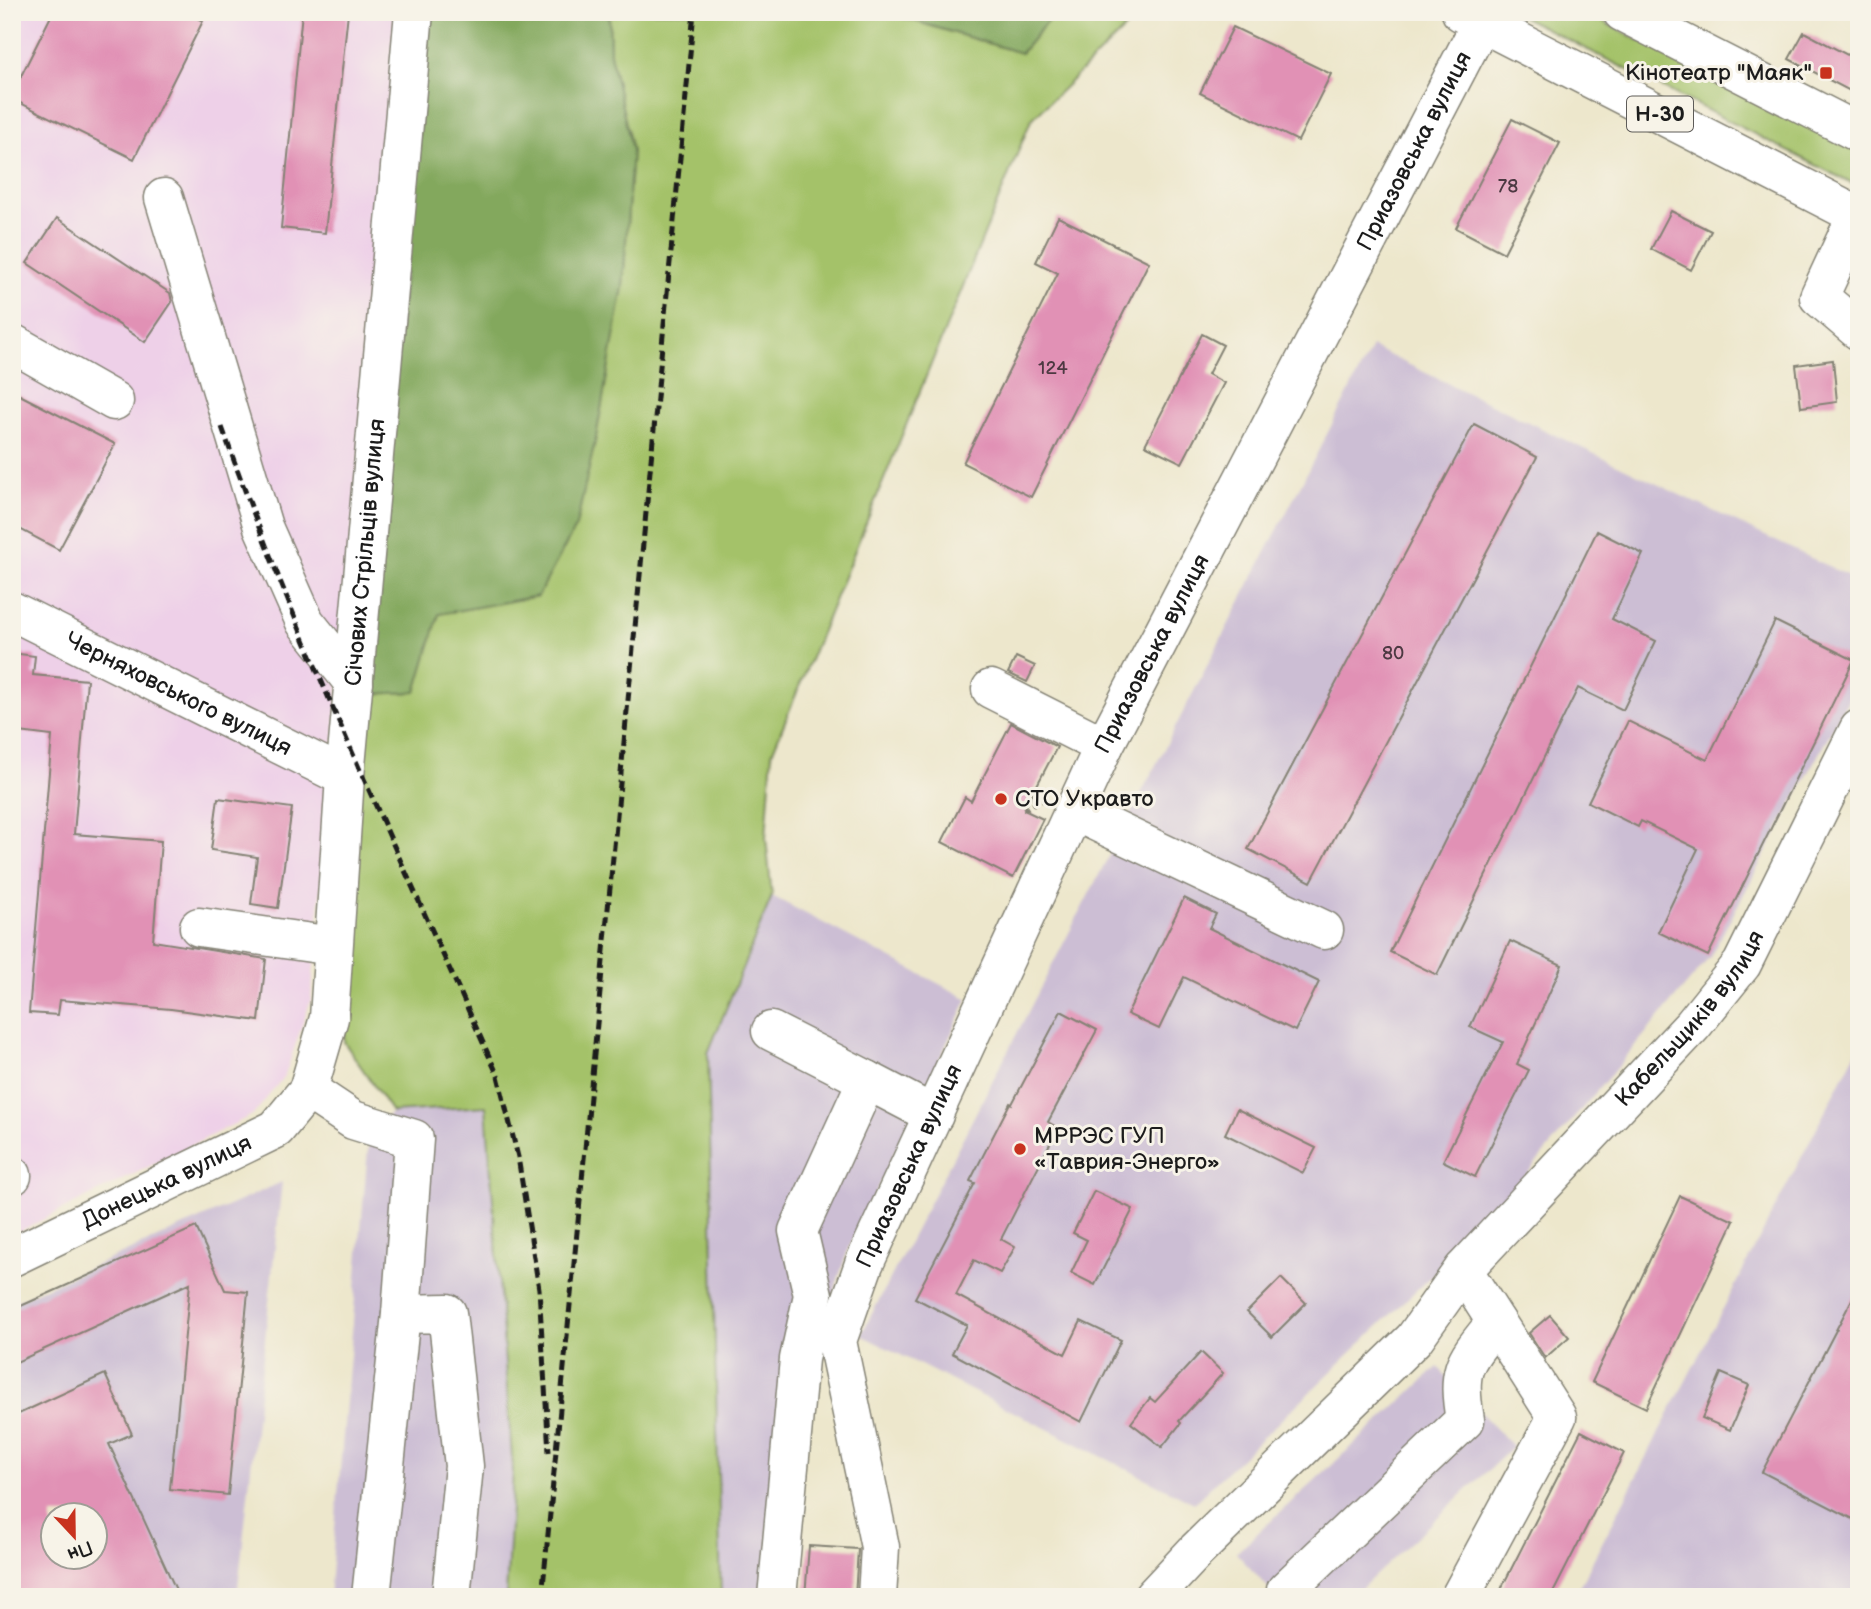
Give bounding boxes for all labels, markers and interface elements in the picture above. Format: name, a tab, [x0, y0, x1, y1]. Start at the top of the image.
street label: Приазовська вулиця	[1351, 47, 1478, 256]
place label: Кінотеатр "Маяк"	[1625, 59, 1812, 87]
marker: Кінотеатр "Маяк"	[1818, 65, 1834, 81]
road number: Н-30	[1627, 96, 1693, 132]
house number: 78	[1498, 175, 1518, 198]
house number: 124	[1038, 357, 1068, 380]
street label: Січових Стрільців вулиця	[339, 417, 391, 687]
street label: Приазовська вулиця	[1089, 549, 1216, 758]
street label: Черняховського вулиця	[61, 626, 296, 762]
house number: 80	[1382, 642, 1404, 665]
place label: СТО Укравто	[1015, 785, 1154, 813]
marker: СТО Укравто	[993, 791, 1009, 807]
street label: Кабельщиків вулиця	[1609, 926, 1770, 1113]
street label: Приазовська вулиця	[850, 1060, 969, 1272]
place label: МРРЭС ГУП «Таврия-Энерго»	[1034, 1122, 1220, 1176]
street label: Донецька вулиця	[77, 1129, 256, 1235]
marker: МРРЭС ГУП «Таврия-Энерго»	[1012, 1141, 1028, 1157]
north arrow	[38, 1500, 108, 1570]
text: Пн	[64, 1535, 96, 1566]

